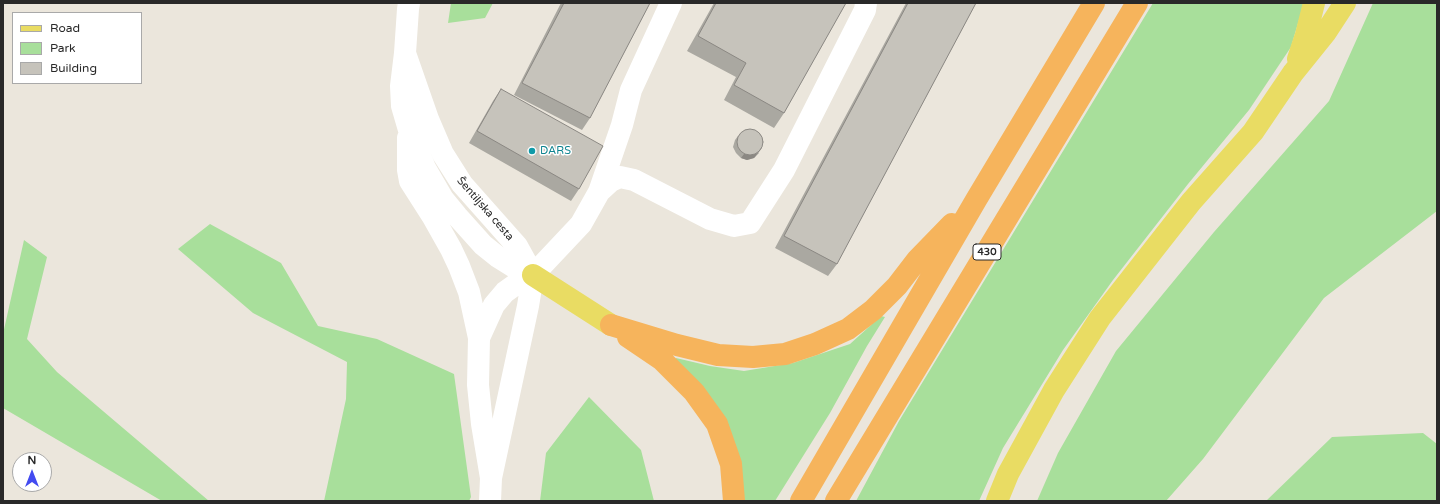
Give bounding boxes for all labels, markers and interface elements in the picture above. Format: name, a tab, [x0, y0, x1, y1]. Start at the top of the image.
legend	[12, 12, 142, 84]
text: Road	[50, 21, 80, 35]
text: Park	[50, 41, 76, 55]
text: Building	[50, 61, 97, 75]
place label: DARS	[540, 144, 571, 158]
marker: DARS	[527, 146, 537, 156]
street label: Šentiljska cesta	[454, 175, 516, 243]
road number: 430	[973, 244, 1001, 260]
north arrow	[12, 452, 52, 492]
text: N	[28, 454, 36, 467]

